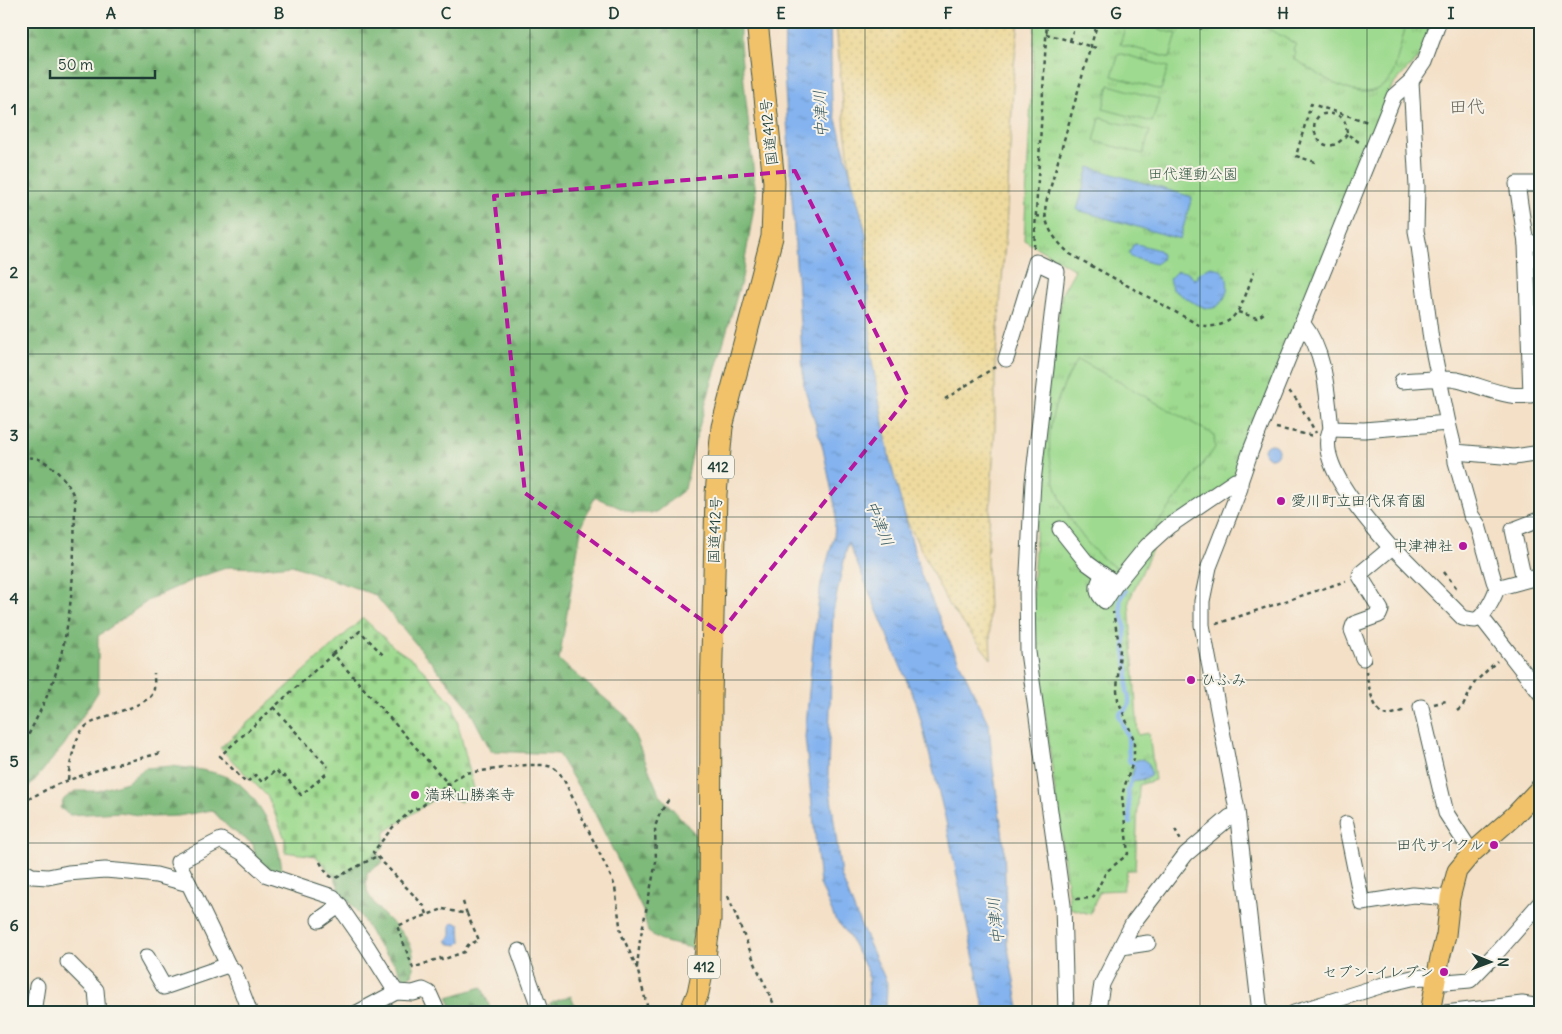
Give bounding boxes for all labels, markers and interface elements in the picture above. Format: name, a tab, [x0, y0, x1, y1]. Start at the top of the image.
text: A	[106, 3, 116, 23]
text: B	[274, 3, 285, 23]
text: C	[441, 3, 452, 23]
text: D	[608, 3, 620, 23]
text: E	[776, 3, 786, 23]
text: F	[943, 3, 953, 23]
text: G	[1110, 3, 1122, 23]
text: H	[1277, 3, 1289, 23]
text: I	[1448, 3, 1455, 23]
scale bar	[50, 48, 155, 80]
text: 50 m	[58, 55, 93, 74]
water label: 中津川	[809, 90, 831, 138]
district label: 田代	[1449, 95, 1485, 118]
street label: 国道412号	[756, 97, 781, 167]
text: 1	[11, 99, 17, 119]
park label: 田代運動公園	[1148, 164, 1238, 183]
text: 2	[10, 262, 19, 282]
text: 3	[9, 425, 19, 445]
road number: 412	[702, 456, 734, 478]
place label: 愛川町立田代保育園	[1291, 491, 1426, 510]
marker: 愛川町立田代保育園	[1275, 495, 1287, 507]
street label: 国道412号	[704, 496, 725, 564]
water label: 中津川	[862, 497, 898, 549]
place label: 中津神社	[1393, 536, 1453, 555]
marker: 中津神社	[1457, 540, 1469, 552]
text: 4	[9, 588, 19, 608]
place label: ひふみ	[1201, 670, 1246, 689]
marker: ひふみ	[1185, 674, 1197, 686]
text: 5	[9, 751, 19, 771]
place label: 満珠山勝楽寺	[425, 785, 515, 804]
marker: 満珠山勝楽寺	[409, 789, 421, 801]
place label: 田代サイクル	[1396, 835, 1484, 854]
marker: 田代サイクル	[1488, 839, 1500, 851]
water label: 中津川	[983, 896, 1007, 946]
text: 6	[9, 915, 19, 935]
north arrow	[1464, 936, 1514, 986]
road number: 412	[688, 956, 720, 979]
text: N	[1494, 957, 1512, 967]
place label: セブン-イレブン	[1323, 962, 1434, 981]
marker: セブン-イレブン	[1438, 966, 1450, 978]

